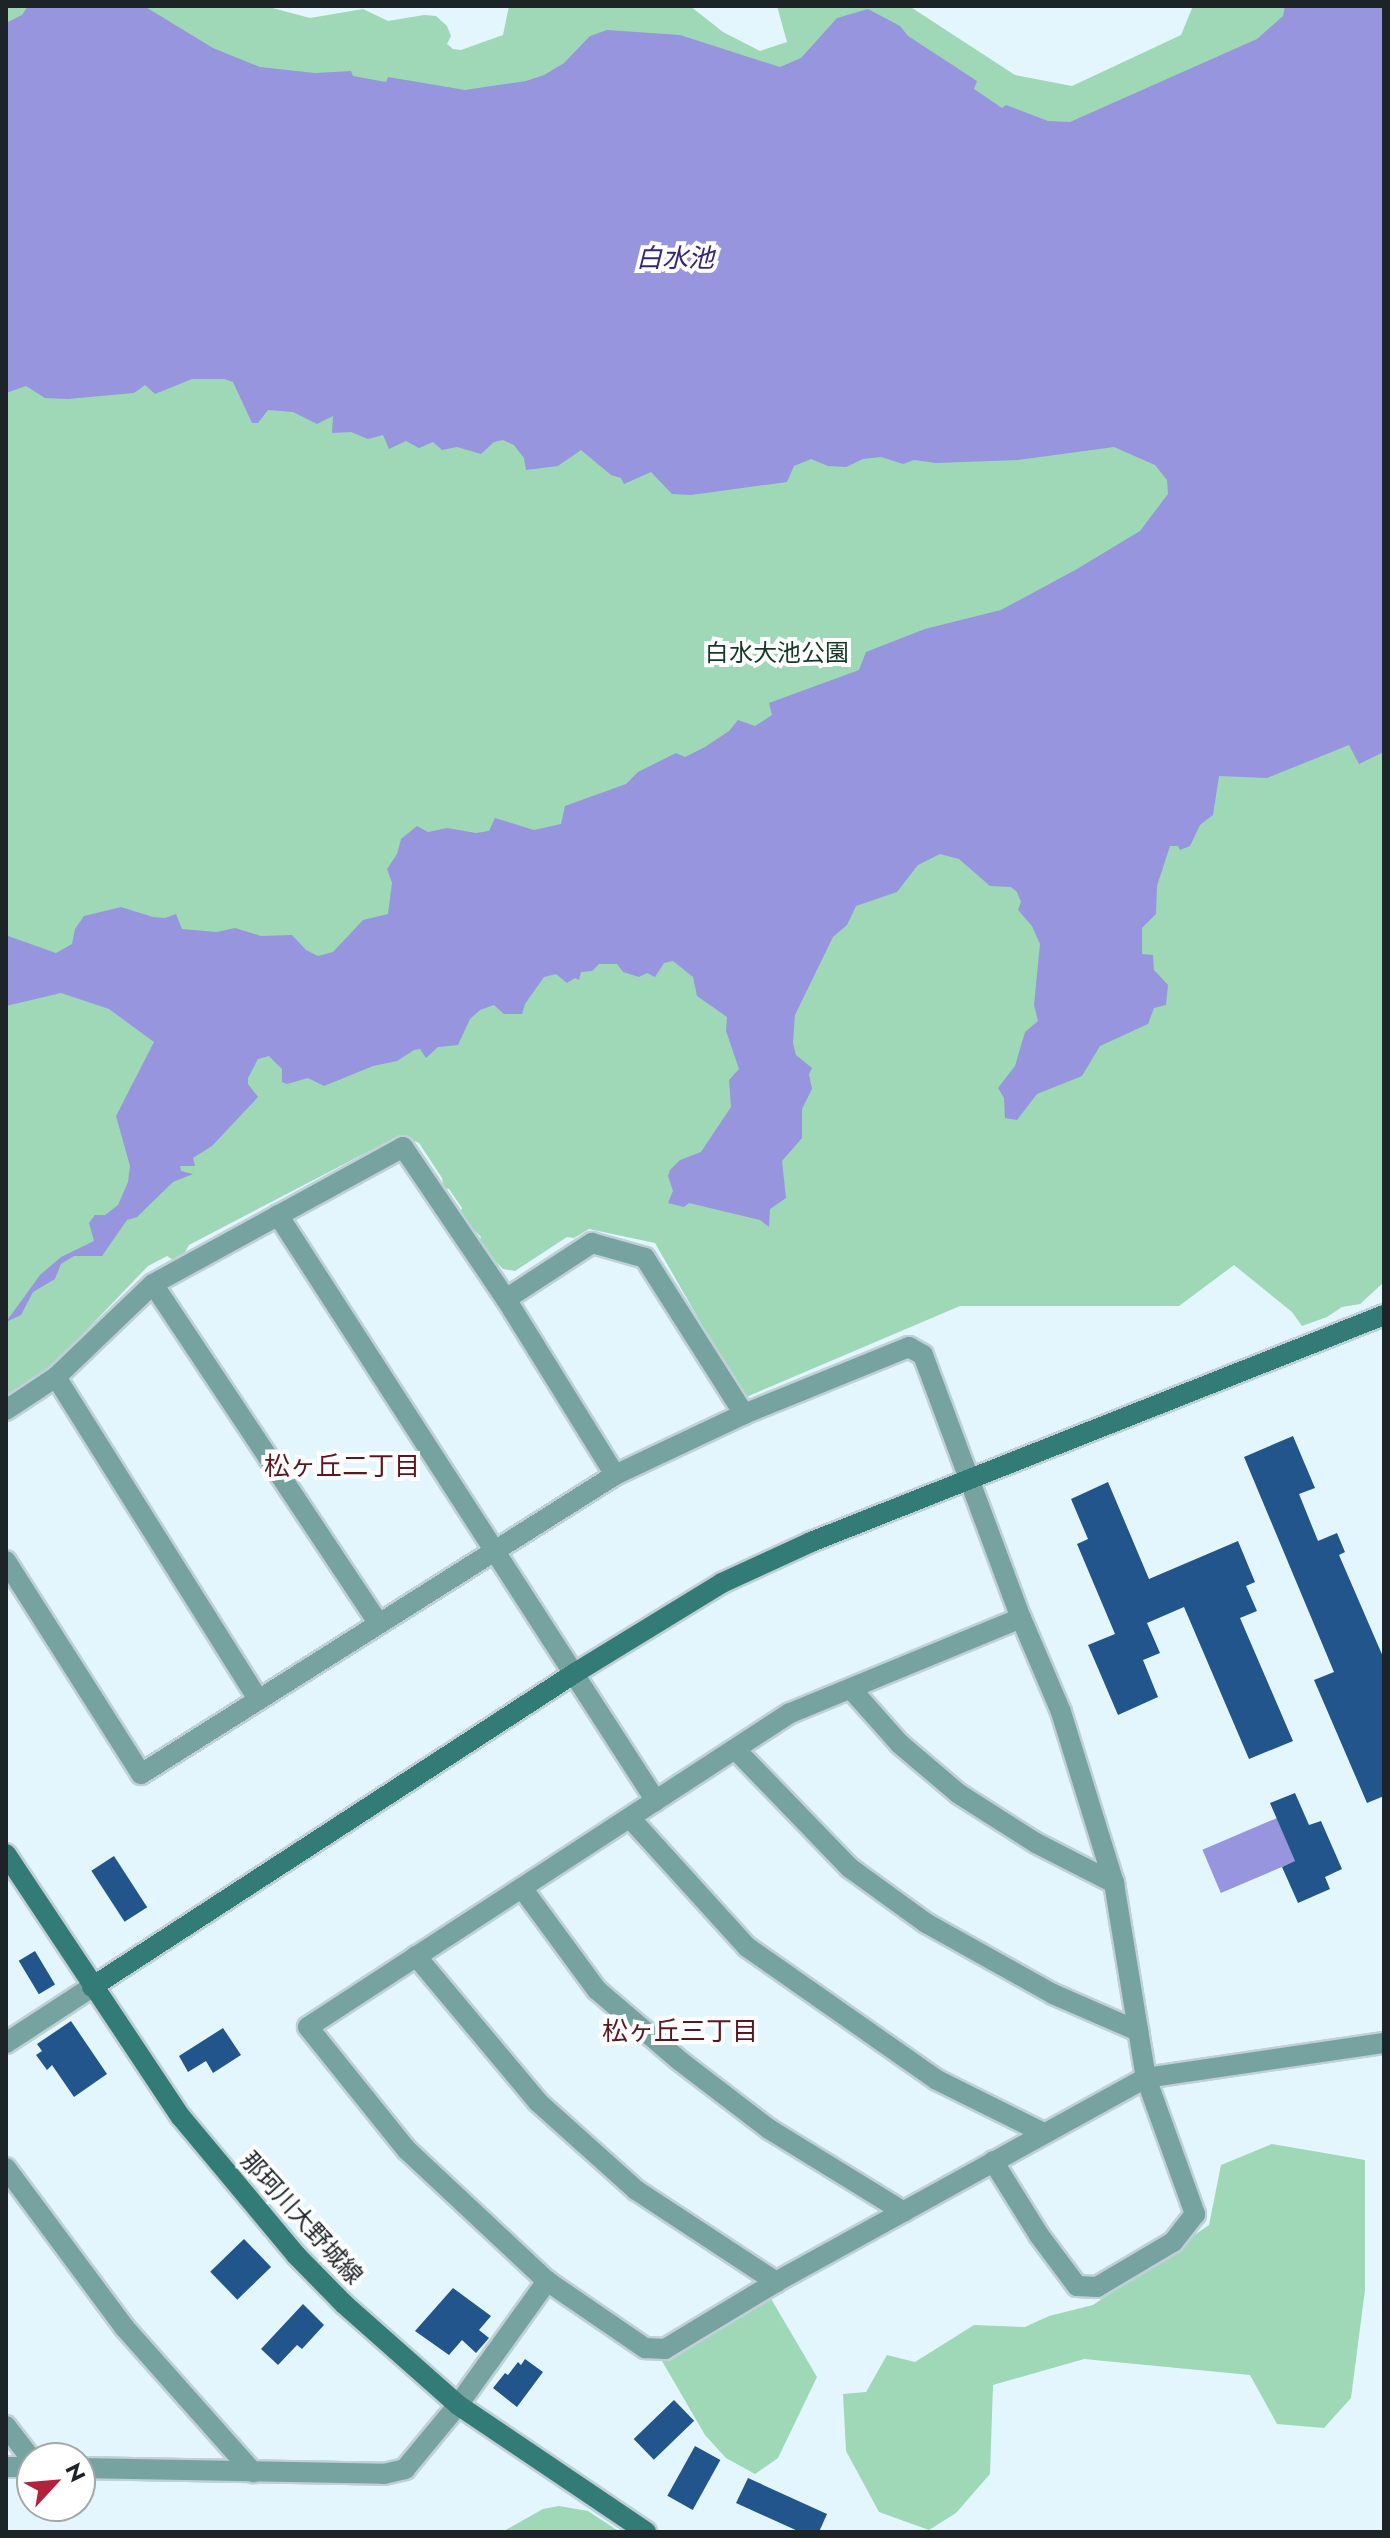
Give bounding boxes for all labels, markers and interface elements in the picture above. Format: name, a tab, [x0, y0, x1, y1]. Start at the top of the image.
water label: 白水池	[636, 243, 714, 275]
park label: 白水大池公園	[705, 639, 849, 667]
district label: 松ヶ丘二丁目	[264, 1451, 420, 1483]
district label: 松ヶ丘三丁目	[602, 2016, 758, 2048]
street label: 那珂川大野城線	[235, 2146, 369, 2290]
north arrow	[16, 2442, 96, 2522]
text: N	[58, 2457, 94, 2487]

